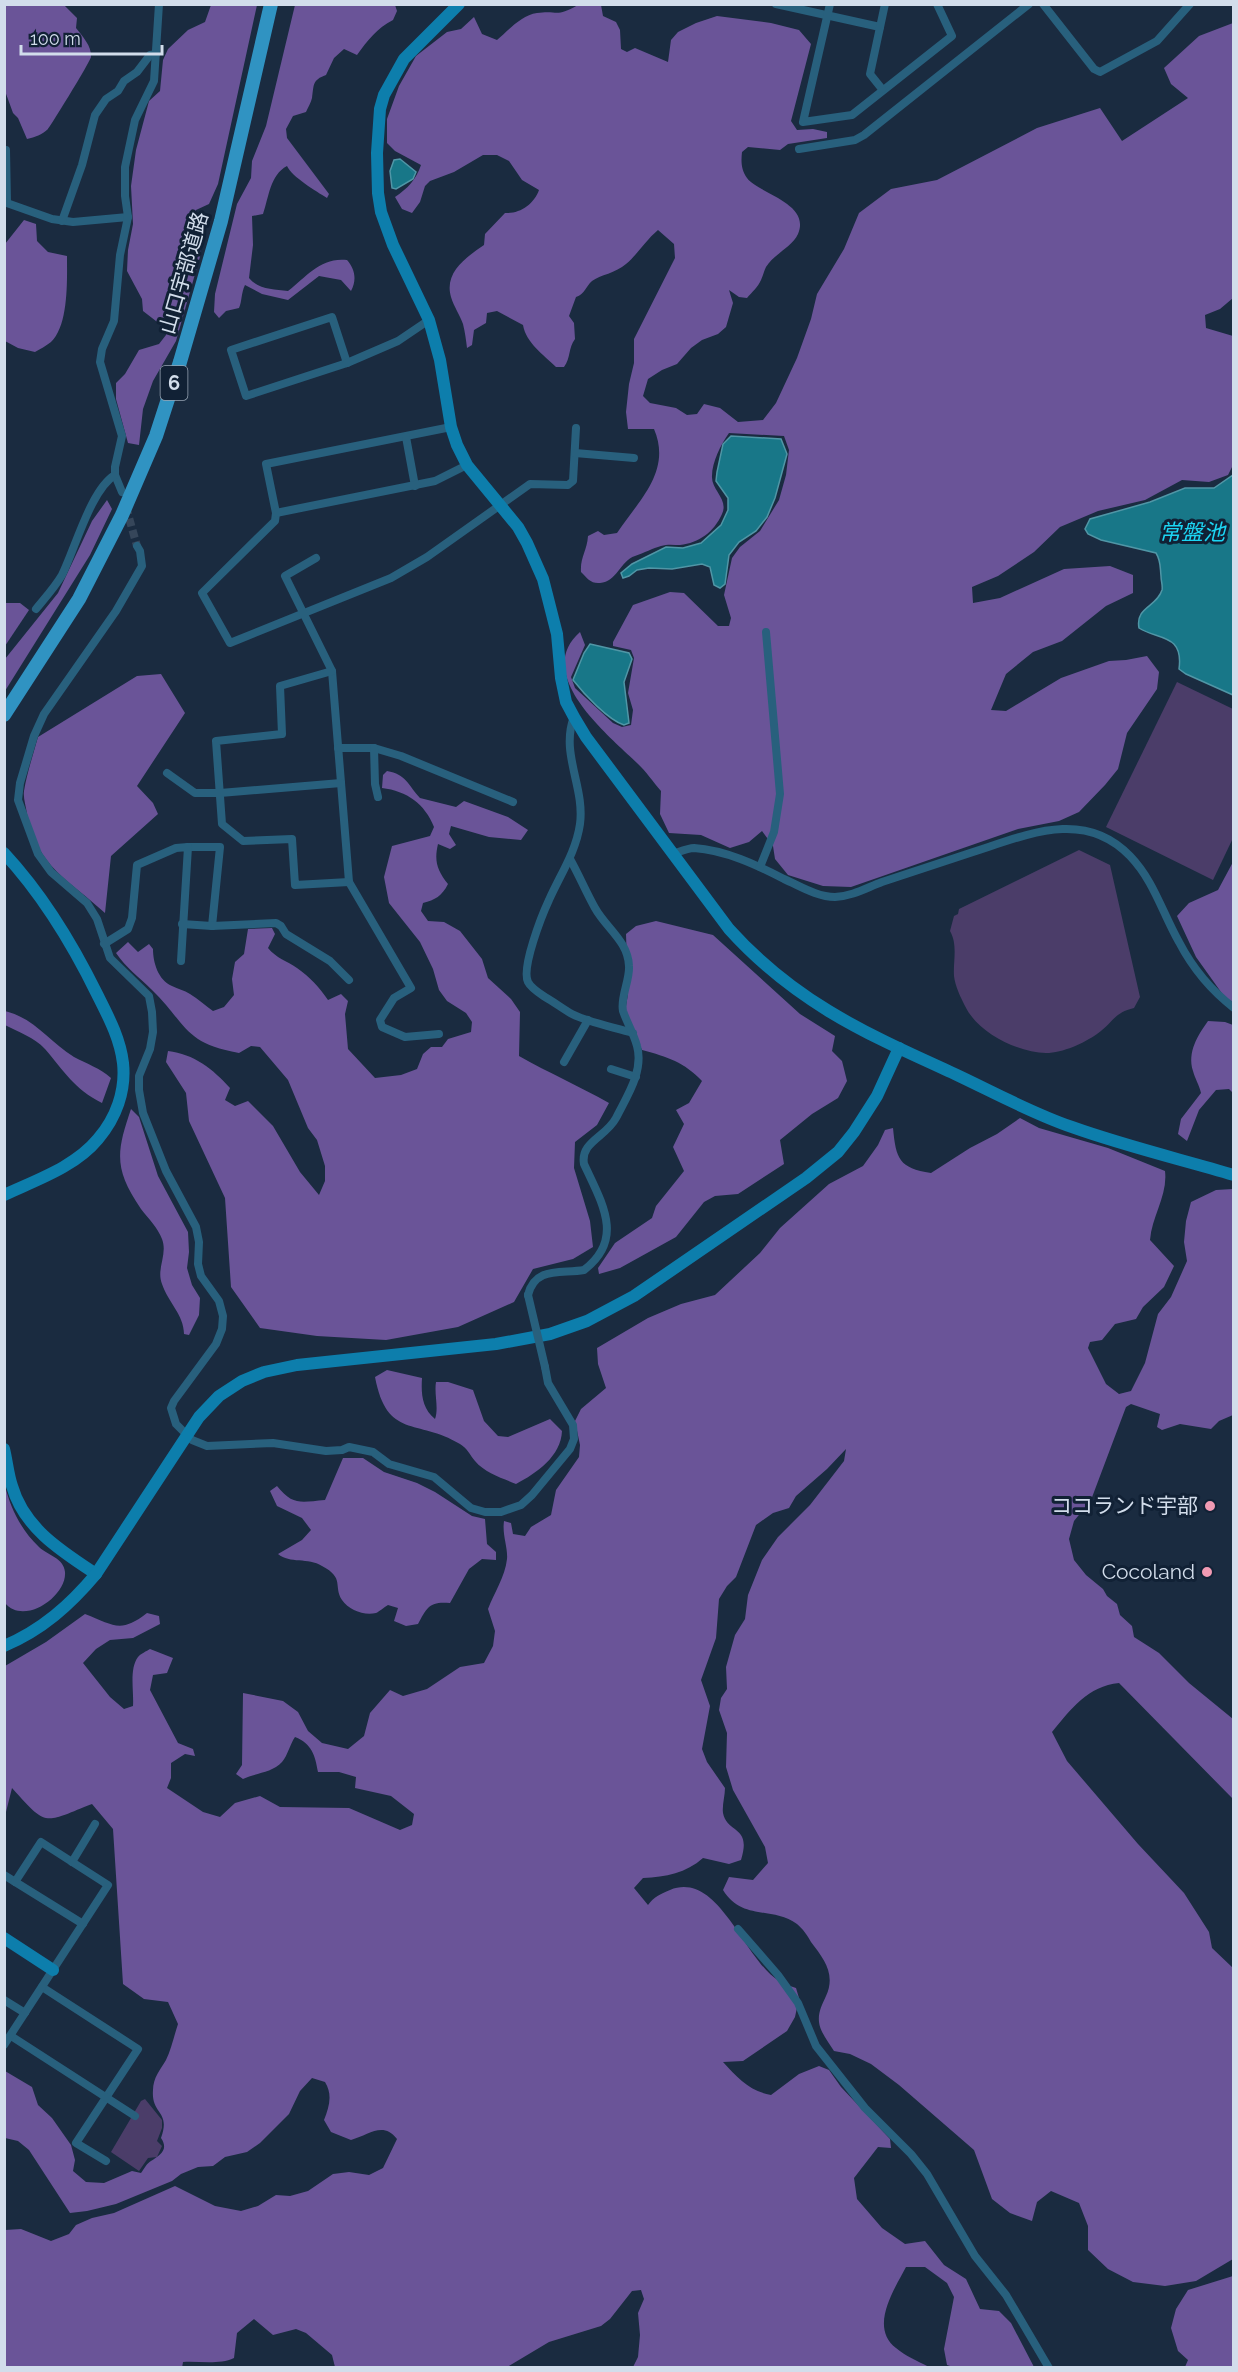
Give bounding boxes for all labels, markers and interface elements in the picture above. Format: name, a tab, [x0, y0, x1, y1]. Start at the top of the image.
scale bar	[21, 18, 162, 56]
text: 100 m	[30, 28, 81, 49]
street label: 山口宇部道路	[154, 209, 213, 337]
road number: 6	[160, 366, 188, 400]
water label: 常盤池	[1159, 519, 1227, 545]
place label: ココランド宇部	[1051, 1493, 1198, 1518]
marker: ココランド宇部	[1203, 1499, 1217, 1513]
place label: Cocoland	[1102, 1559, 1195, 1584]
marker: Cocoland	[1200, 1565, 1214, 1579]

